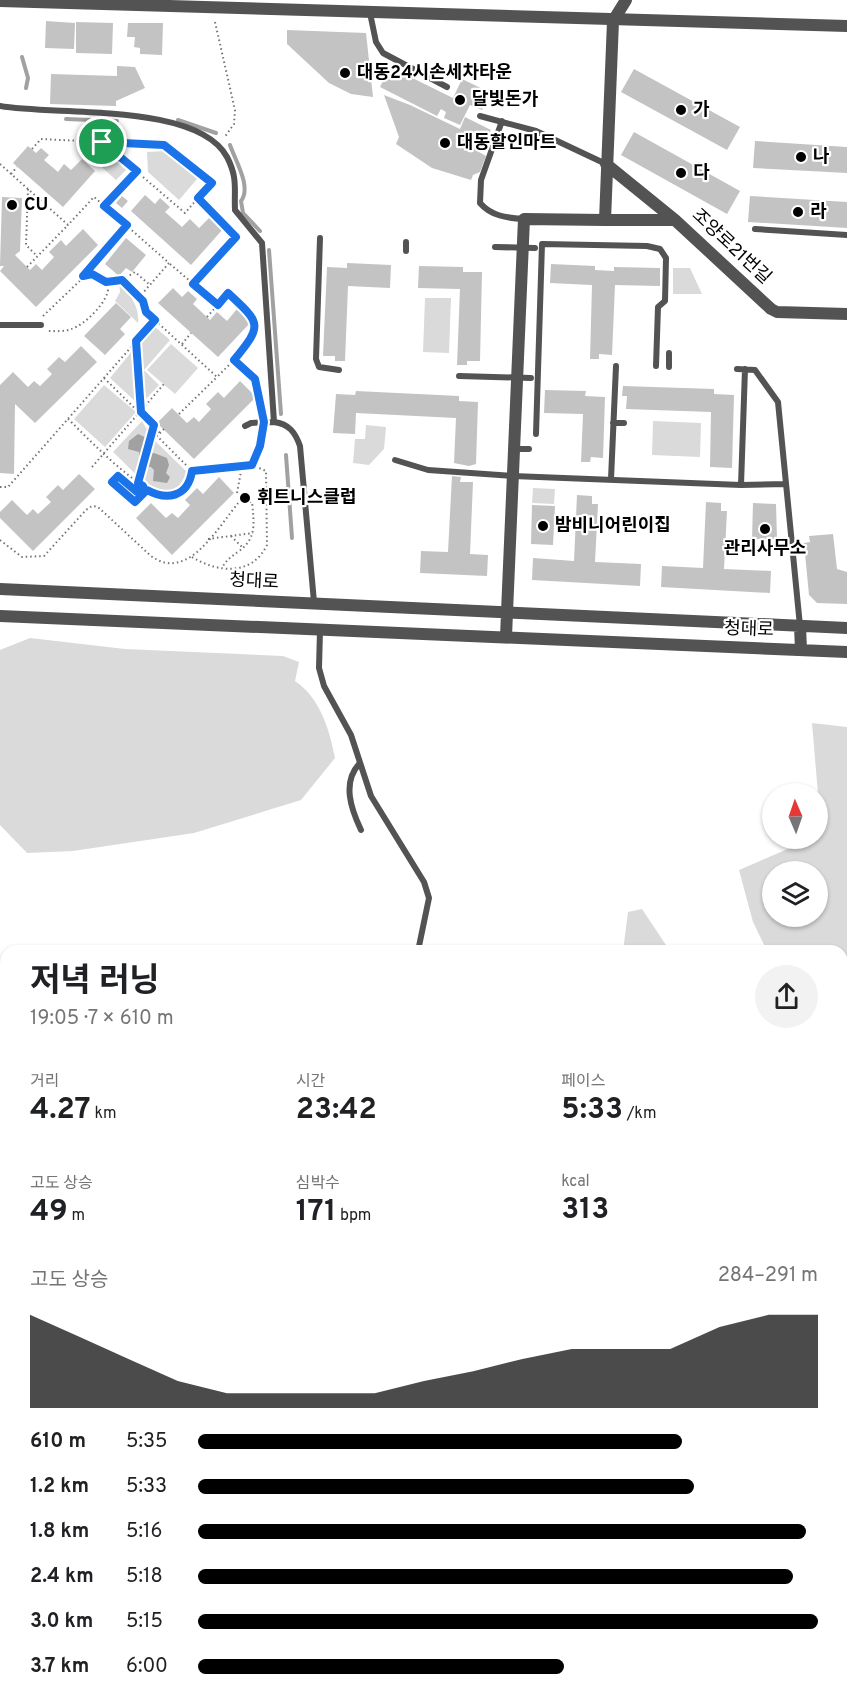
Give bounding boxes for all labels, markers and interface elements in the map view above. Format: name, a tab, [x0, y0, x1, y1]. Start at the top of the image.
place label: 대동24시손세차타운	[357, 62, 512, 85]
marker: 대동24시손세차타운	[338, 66, 352, 80]
place label: 달빛돈가	[472, 89, 539, 112]
marker: 달빛돈가	[453, 93, 467, 107]
place label: 가	[693, 99, 710, 122]
marker: 가	[674, 103, 688, 117]
pin	[76, 116, 127, 167]
icon: arrive	[85, 125, 118, 158]
place label: 대동할인마트	[457, 132, 556, 155]
marker: 대동할인마트	[438, 136, 452, 150]
place label: 나	[813, 146, 830, 169]
marker: 나	[794, 150, 808, 164]
place label: 다	[693, 162, 710, 185]
marker: 다	[674, 166, 688, 180]
place label: CU	[24, 194, 48, 217]
marker: CU	[5, 198, 19, 212]
place label: 라	[810, 201, 827, 224]
street label: 조양로21번길	[686, 204, 776, 290]
marker: 라	[791, 205, 805, 219]
place label: 휘트니스클럽	[257, 487, 356, 510]
marker: 휘트니스클럽	[238, 491, 252, 505]
place label: 밤비니어린이집	[555, 515, 671, 538]
marker: 밤비니어린이집	[536, 519, 550, 533]
marker: 관리사무소	[758, 522, 772, 536]
place label: 관리사무소	[724, 538, 806, 561]
street label: 청대로	[229, 569, 279, 595]
street label: 청대로	[724, 618, 774, 642]
north arrow	[762, 783, 828, 849]
map controls	[762, 783, 828, 927]
button: layers	[762, 861, 828, 927]
text: 저녁 러닝	[30, 962, 160, 1004]
button: share	[755, 965, 818, 1028]
text: 19:05 · 7 × 610 m	[30, 1006, 174, 1032]
text: 거리	[30, 1072, 59, 1092]
text: 시간	[296, 1072, 325, 1092]
text: 페이스	[561, 1072, 606, 1092]
text: 4.27	[30, 1092, 91, 1129]
text: 23:42	[296, 1092, 377, 1129]
text: 5:33	[561, 1092, 623, 1129]
text: km	[91, 1104, 117, 1124]
text: /km	[623, 1104, 657, 1124]
text: kcal	[561, 1172, 590, 1192]
text: 고도 상승	[30, 1174, 93, 1194]
text: 심박수	[296, 1174, 340, 1194]
text: 313	[561, 1192, 609, 1229]
text: 49	[30, 1194, 68, 1231]
text: 171	[296, 1194, 336, 1231]
text: m	[68, 1206, 85, 1226]
text: bpm	[336, 1206, 371, 1226]
text: 284–291 m	[718, 1263, 818, 1289]
text: 고도 상승	[30, 1268, 108, 1294]
text: 610 m	[30, 1429, 86, 1455]
text: 5:35	[126, 1429, 167, 1455]
text: 1.2 km	[30, 1474, 89, 1500]
text: 5:33	[126, 1474, 167, 1500]
text: 1.8 km	[30, 1519, 89, 1545]
text: 5:16	[126, 1519, 162, 1545]
text: 2.4 km	[30, 1564, 94, 1590]
text: 5:18	[126, 1564, 163, 1590]
text: 3.0 km	[30, 1609, 93, 1635]
text: 5:15	[126, 1609, 163, 1635]
text: 3.7 km	[30, 1654, 89, 1680]
text: 6:00	[126, 1654, 168, 1680]

